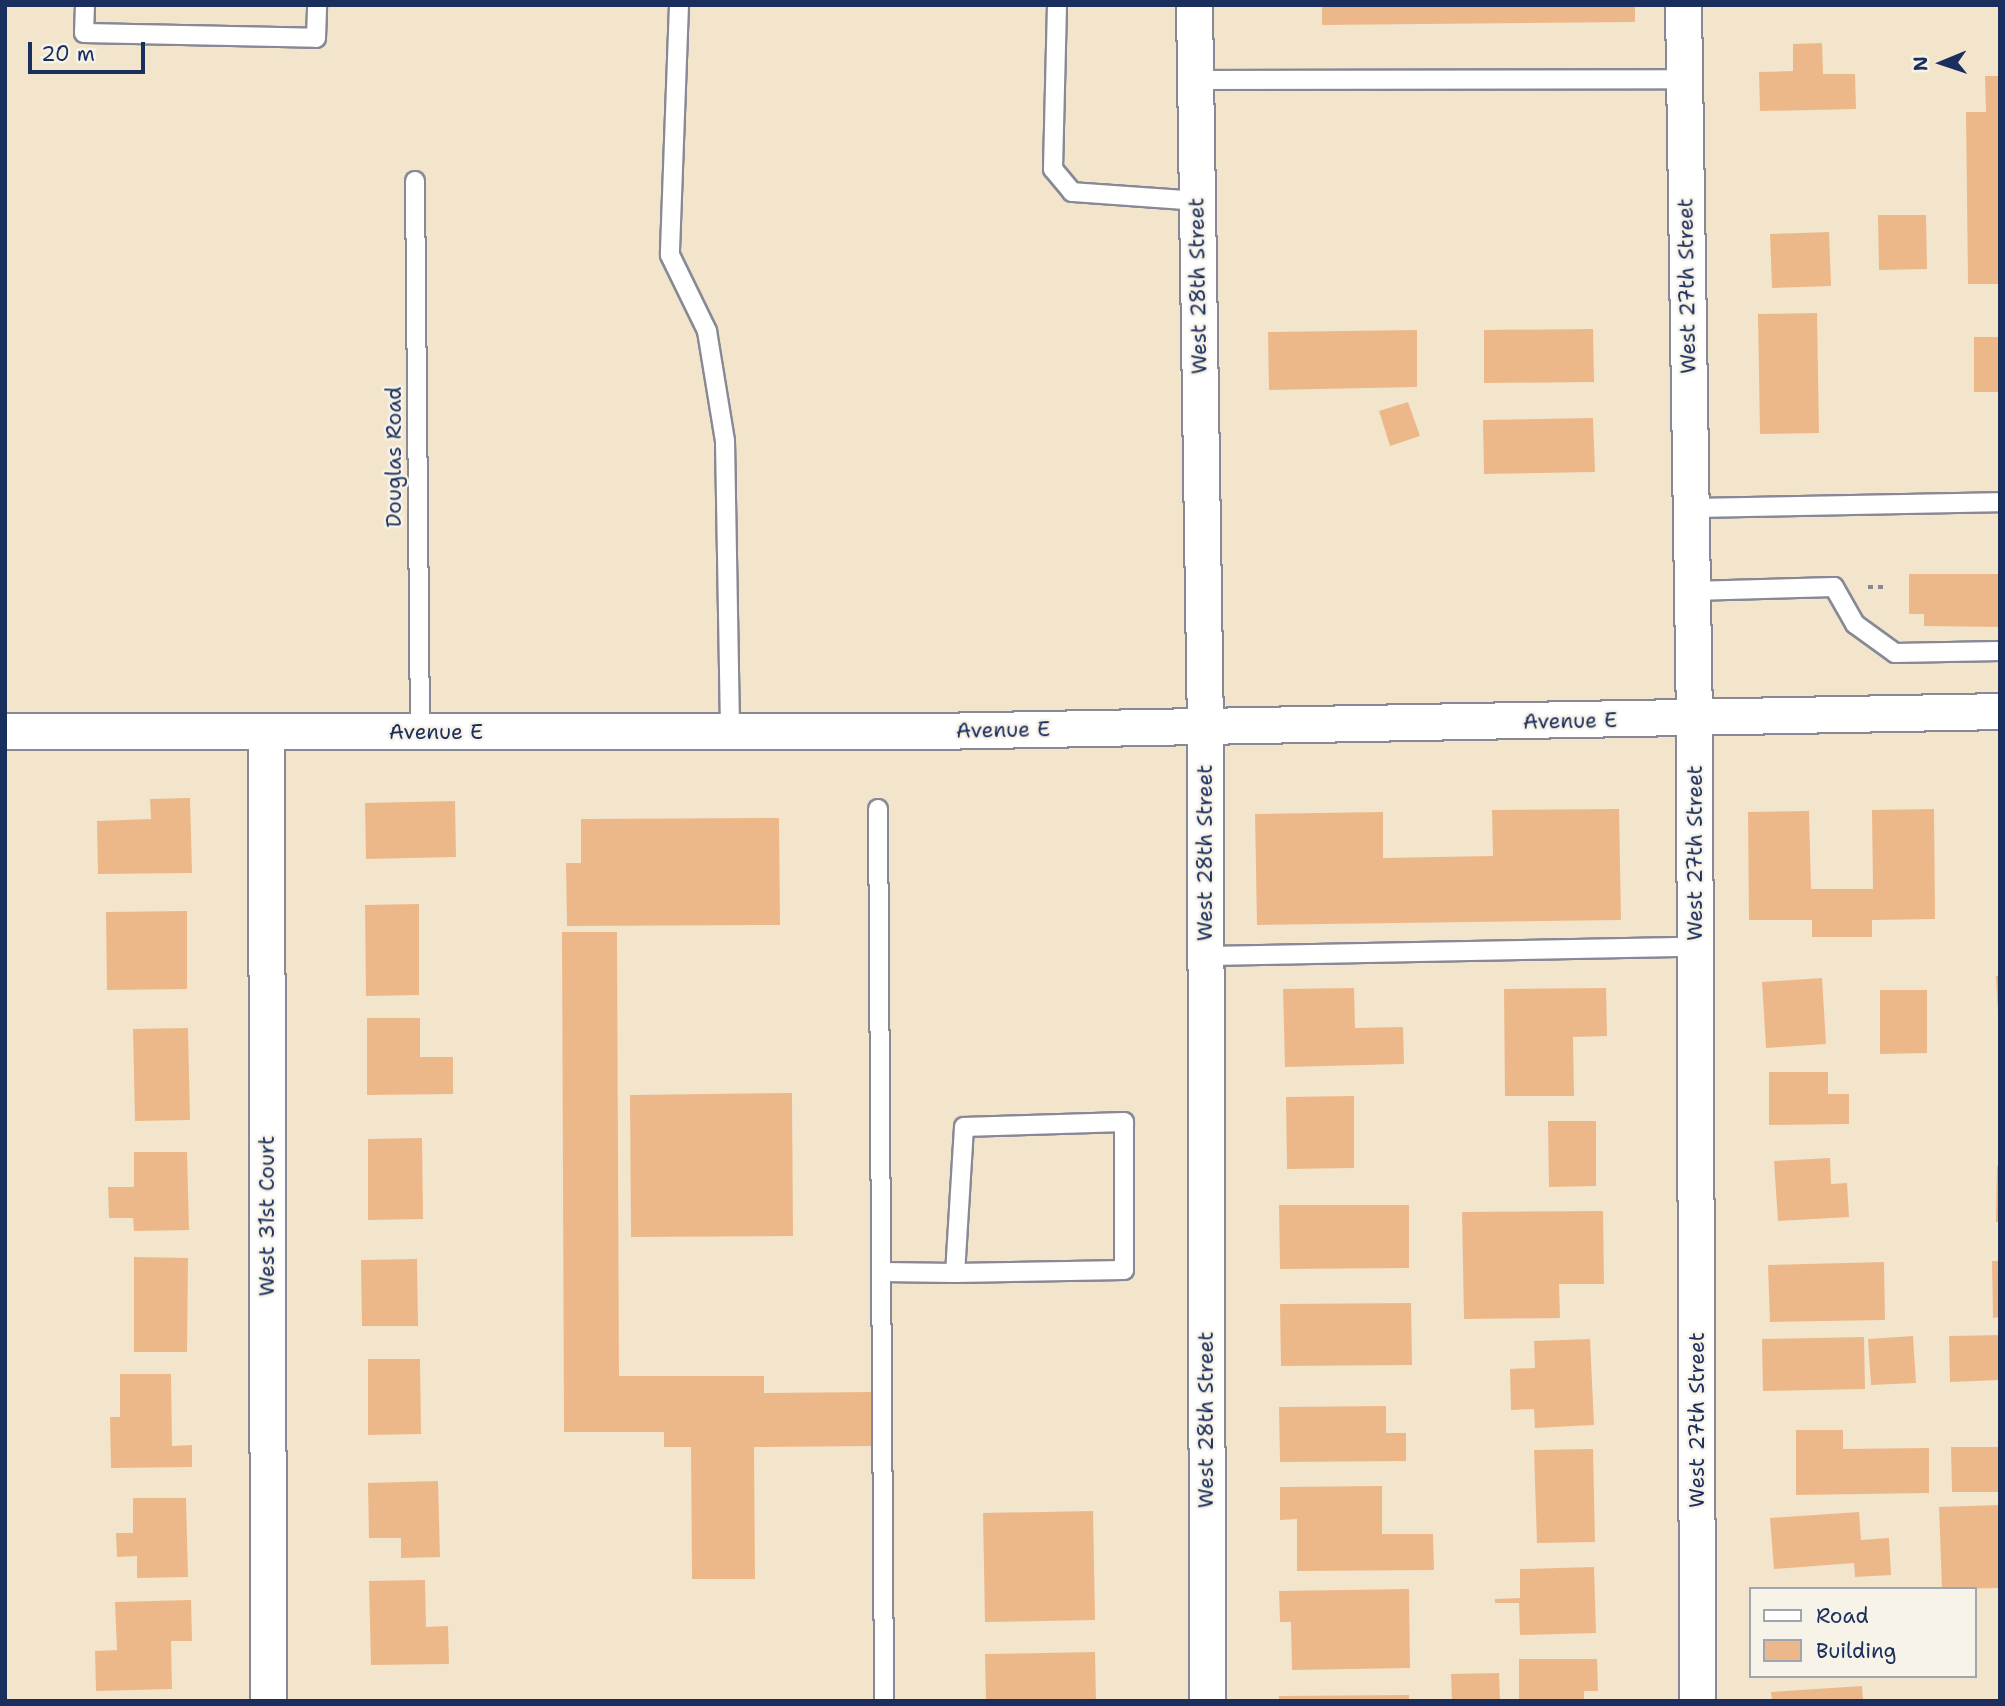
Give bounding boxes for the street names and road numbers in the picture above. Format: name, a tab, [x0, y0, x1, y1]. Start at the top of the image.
street label: West 28th Street	[1184, 198, 1212, 374]
street label: West 27th Street	[1673, 198, 1701, 374]
street label: Douglas Road	[381, 387, 407, 527]
street label: Avenue E	[1523, 708, 1617, 734]
street label: Avenue E	[956, 717, 1050, 743]
street label: Avenue E	[389, 719, 483, 745]
street label: West 28th Street	[1192, 765, 1218, 941]
street label: West 27th Street	[1682, 765, 1708, 941]
street label: West 31st Court	[254, 1136, 280, 1296]
street label: West 28th Street	[1193, 1332, 1219, 1508]
street label: West 27th Street	[1684, 1332, 1710, 1508]

